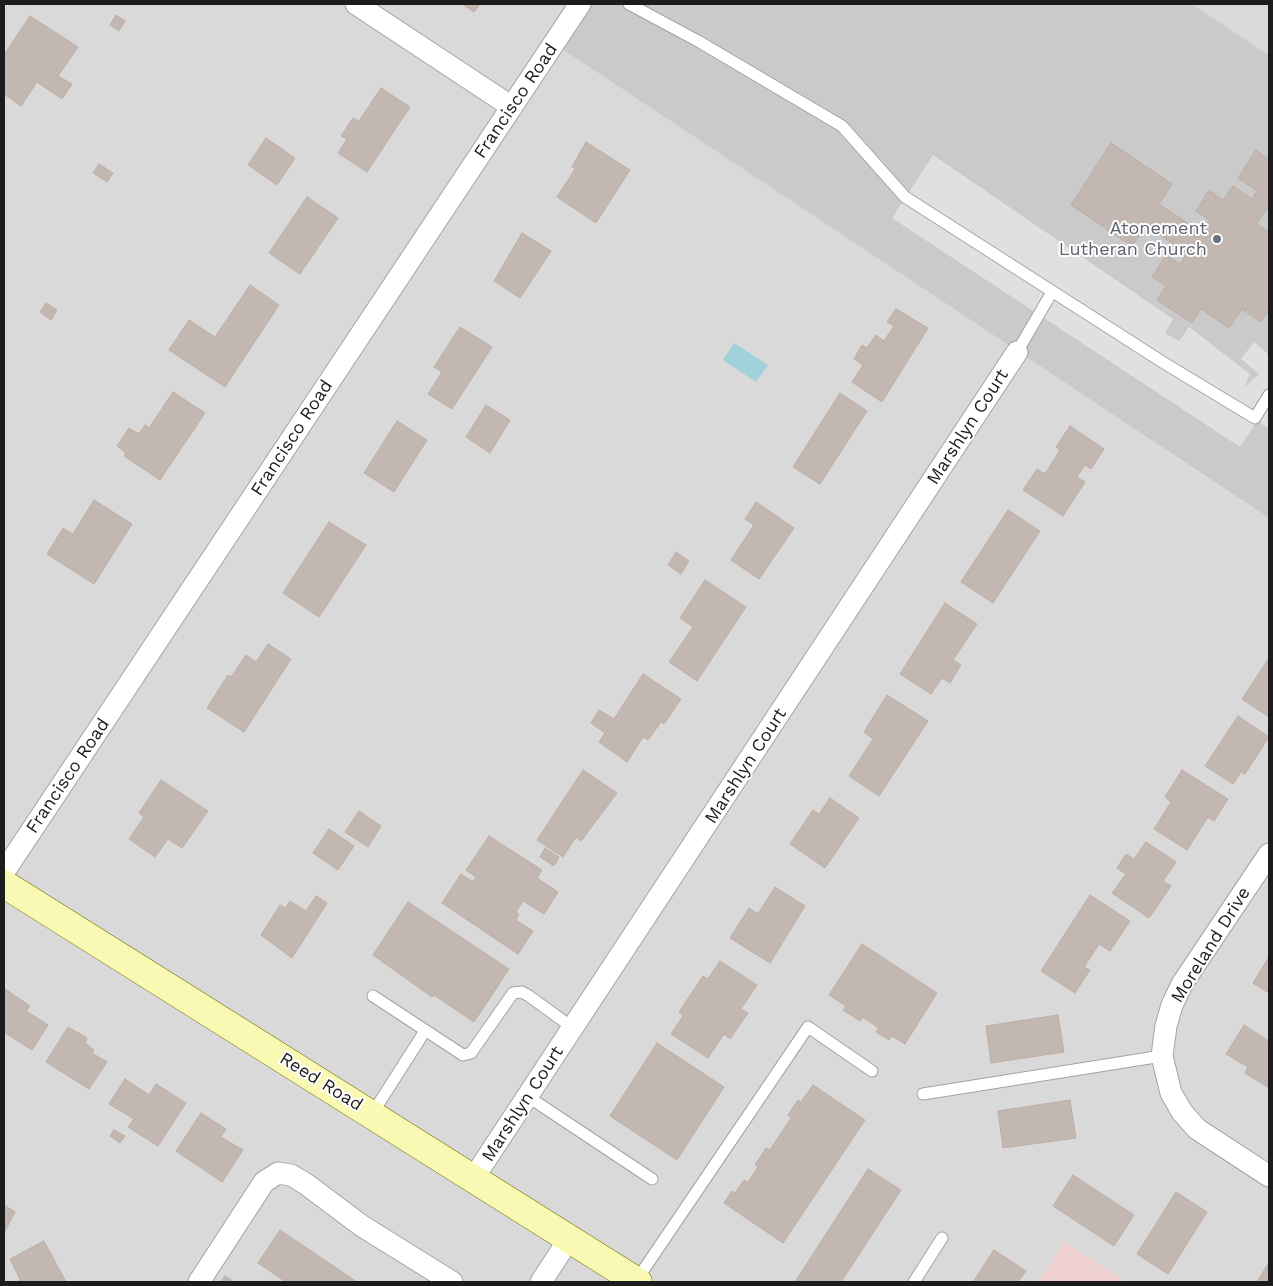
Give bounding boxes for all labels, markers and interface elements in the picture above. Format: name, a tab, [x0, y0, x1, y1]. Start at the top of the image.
street label: Francisco Road	[470, 39, 562, 163]
place label: Atonement Lutheran Church	[1059, 218, 1207, 260]
marker: Atonement Lutheran Church	[1211, 233, 1223, 245]
street label: Marshlyn Court	[923, 365, 1013, 489]
street label: Francisco Road	[246, 376, 338, 500]
street label: Marshlyn Court	[701, 704, 791, 828]
street label: Francisco Road	[22, 714, 114, 838]
street label: Moreland Drive	[1167, 883, 1255, 1007]
street label: Marshlyn Court	[478, 1042, 568, 1166]
street label: Reed Road	[276, 1048, 366, 1116]

